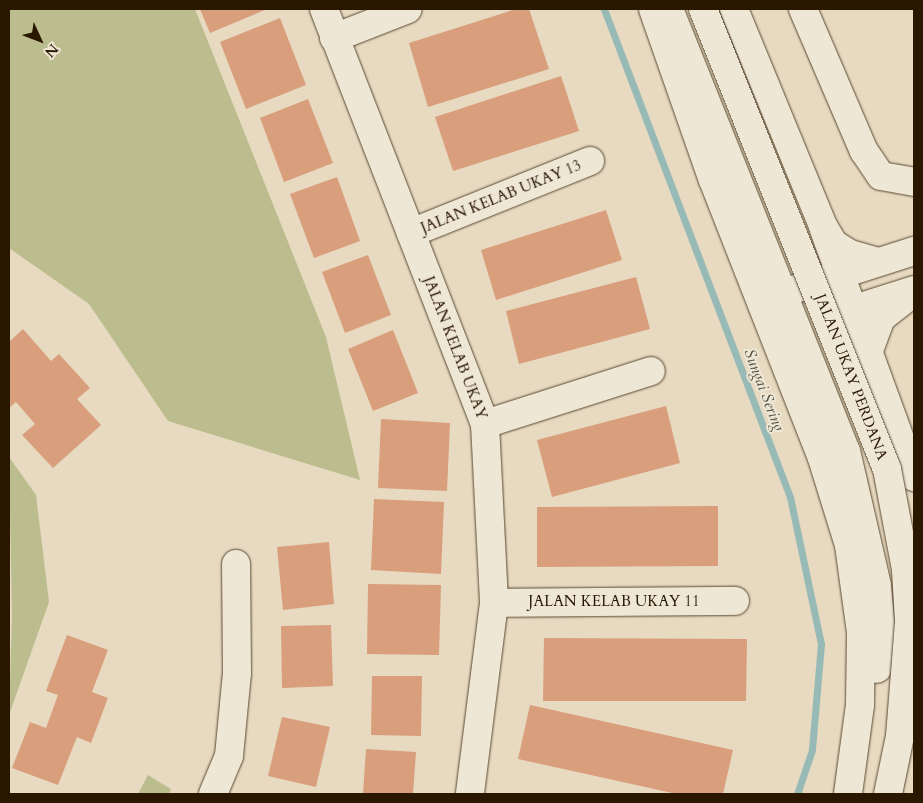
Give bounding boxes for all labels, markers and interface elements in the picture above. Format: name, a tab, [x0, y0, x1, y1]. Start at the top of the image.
north arrow	[15, 15, 65, 65]
text: N	[40, 40, 62, 61]
street label: JALAN KELAB UKAY 13	[418, 157, 584, 237]
street label: JALAN KELAB UKAY	[419, 274, 491, 422]
street label: JALAN UKAY PERDANA	[811, 291, 891, 463]
water label: Sungai Sering	[739, 346, 789, 434]
street label: JALAN KELAB UKAY 11	[528, 593, 700, 611]

